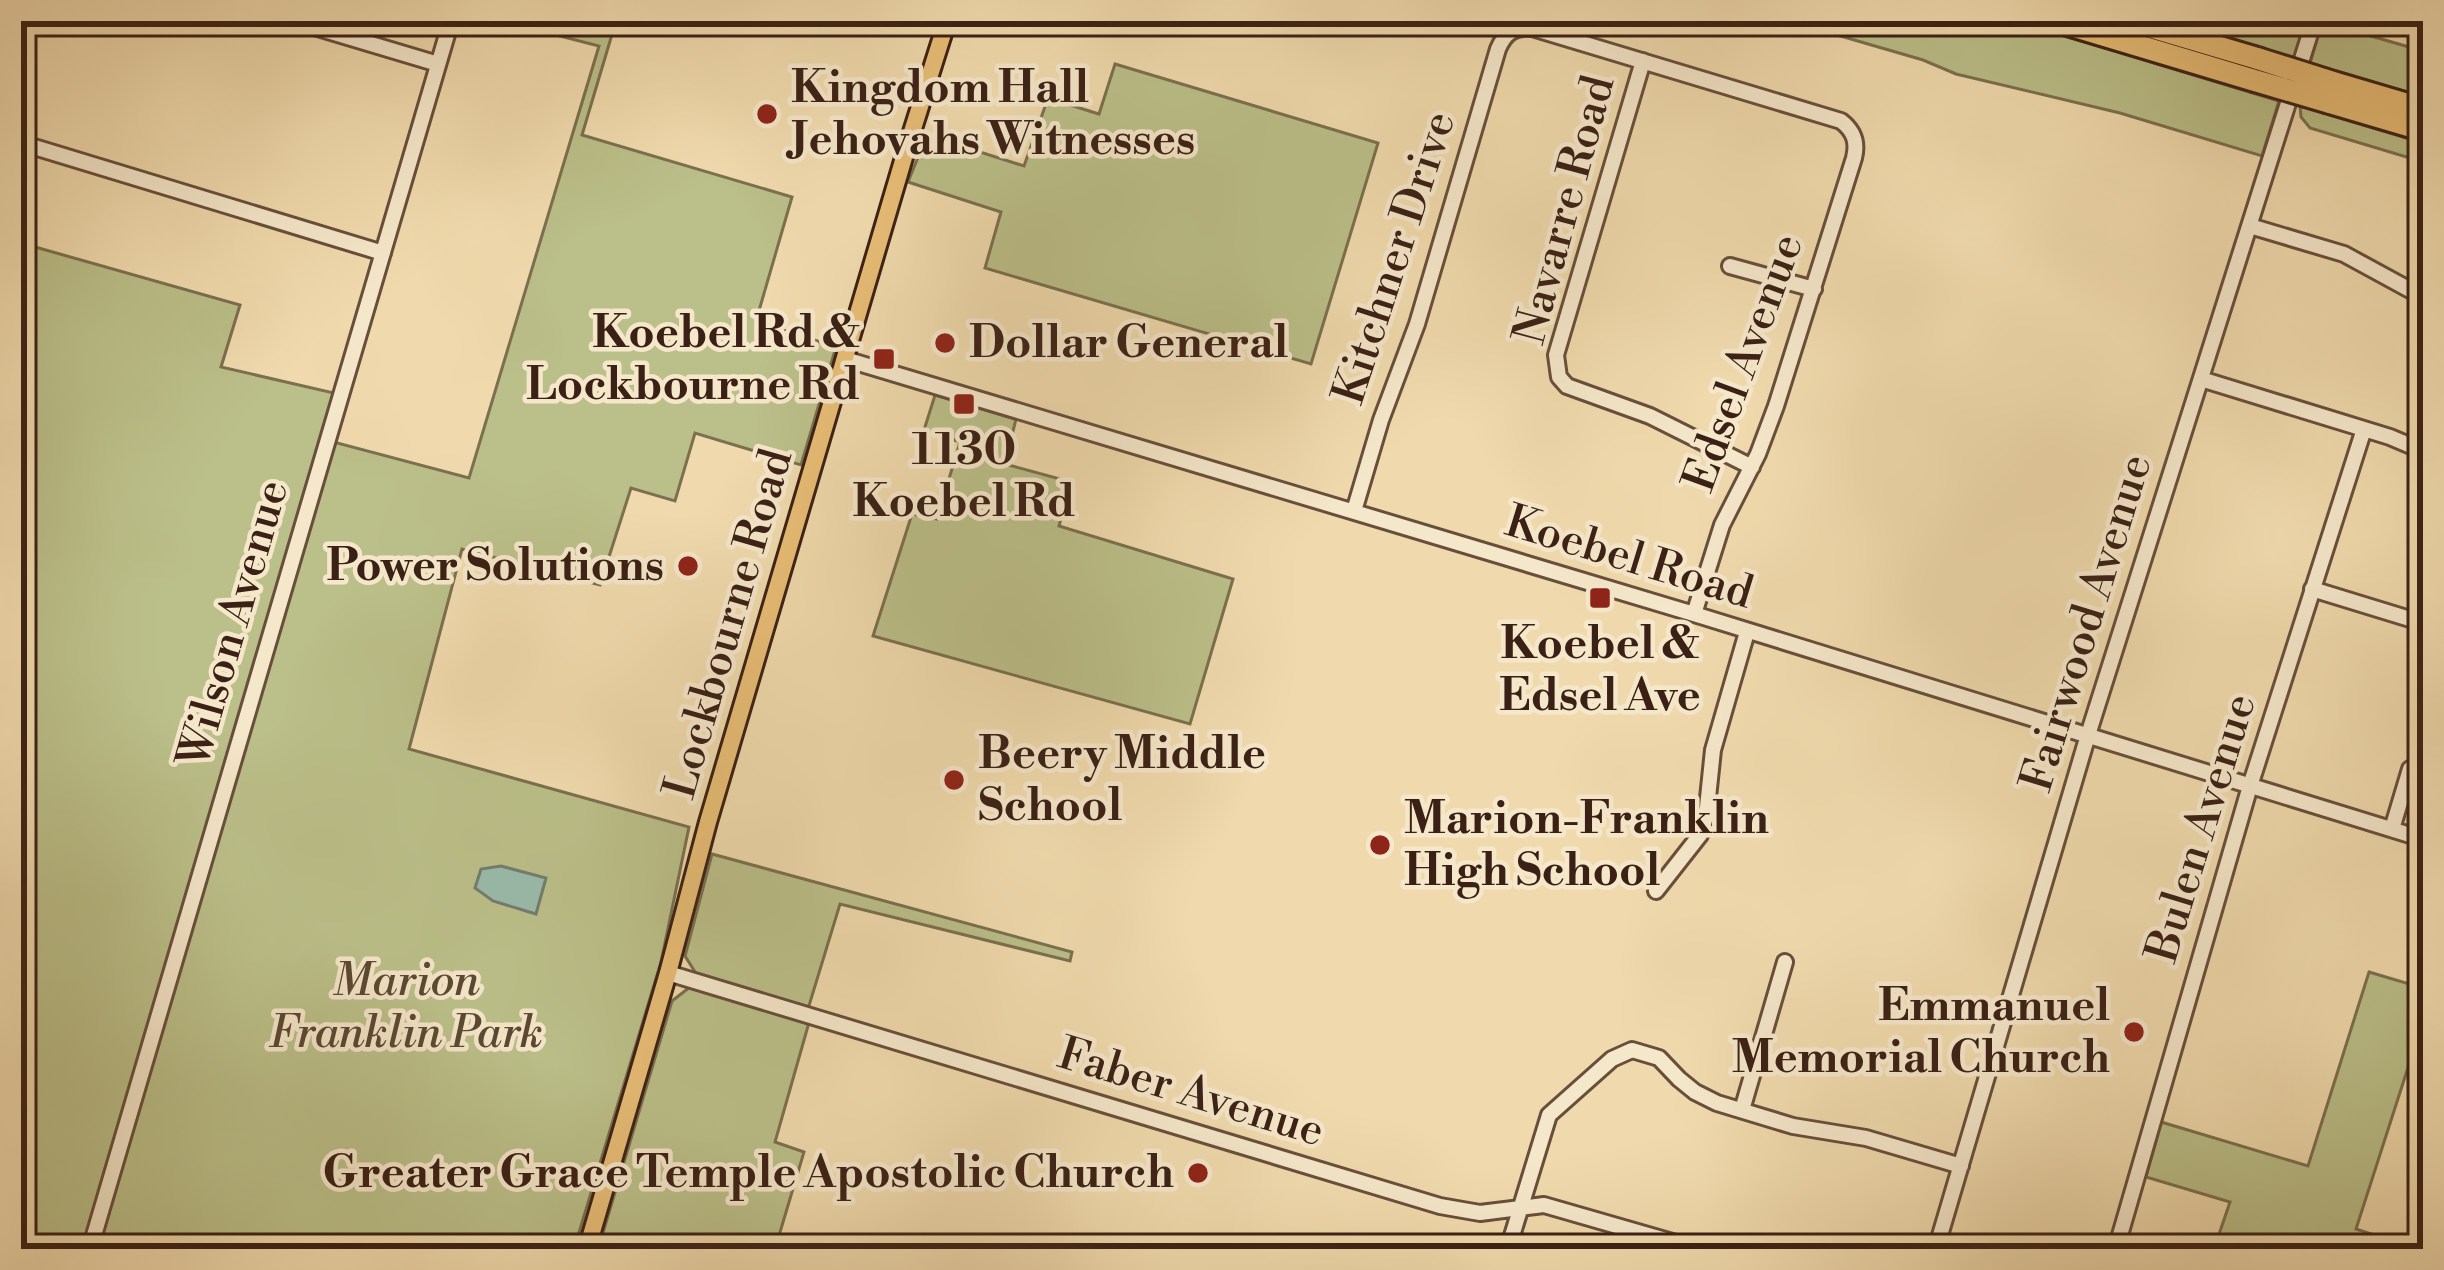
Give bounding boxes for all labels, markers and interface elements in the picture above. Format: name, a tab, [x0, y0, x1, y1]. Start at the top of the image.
place label: Kingdom Hall Jehovahs Witnesses	[785, 60, 1195, 169]
street label: Navarre Road	[1502, 69, 1628, 351]
marker: Kingdom Hall Jehovahs Witnesses	[754, 101, 780, 127]
street label: Kitchner Drive	[1321, 104, 1469, 412]
street label: Edsel Avenue	[1671, 226, 1817, 500]
place label: Koebel Rd & Lockbourne Rd	[526, 305, 860, 414]
place label: Dollar General	[969, 315, 1289, 372]
marker: Dollar General	[932, 330, 958, 356]
marker: Koebel Rd & Lockbourne Rd	[871, 346, 897, 372]
marker: 1130 Koebel Rd	[951, 391, 977, 417]
place label: 1130 Koebel Rd	[853, 422, 1075, 531]
street label: Lockbourne Road	[652, 442, 806, 805]
street label: Fairwood Avenue	[2009, 447, 2165, 799]
street label: Wilson Avenue	[165, 474, 302, 776]
street label: Koebel Road	[1498, 493, 1760, 623]
place label: Power Solutions	[327, 538, 664, 595]
marker: Power Solutions	[675, 553, 701, 579]
marker: Koebel & Edsel Ave	[1587, 585, 1613, 611]
place label: Koebel & Edsel Ave	[1499, 616, 1701, 725]
street label: Bulen Avenue	[2134, 687, 2270, 970]
place label: Beery Middle School	[978, 726, 1266, 835]
marker: Beery Middle School	[941, 767, 967, 793]
place label: Marion-Franklin High School	[1404, 791, 1769, 900]
marker: Marion-Franklin High School	[1367, 832, 1393, 858]
park label: Marion Franklin Park	[269, 953, 543, 1062]
place label: Emmanuel Memorial Church	[1732, 978, 2110, 1087]
marker: Emmanuel Memorial Church	[2121, 1019, 2147, 1045]
street label: Faber Avenue	[1051, 1026, 1331, 1160]
place label: Greater Grace Temple Apostolic Church	[323, 1145, 1174, 1202]
marker: Greater Grace Temple Apostolic Church	[1185, 1160, 1211, 1186]

